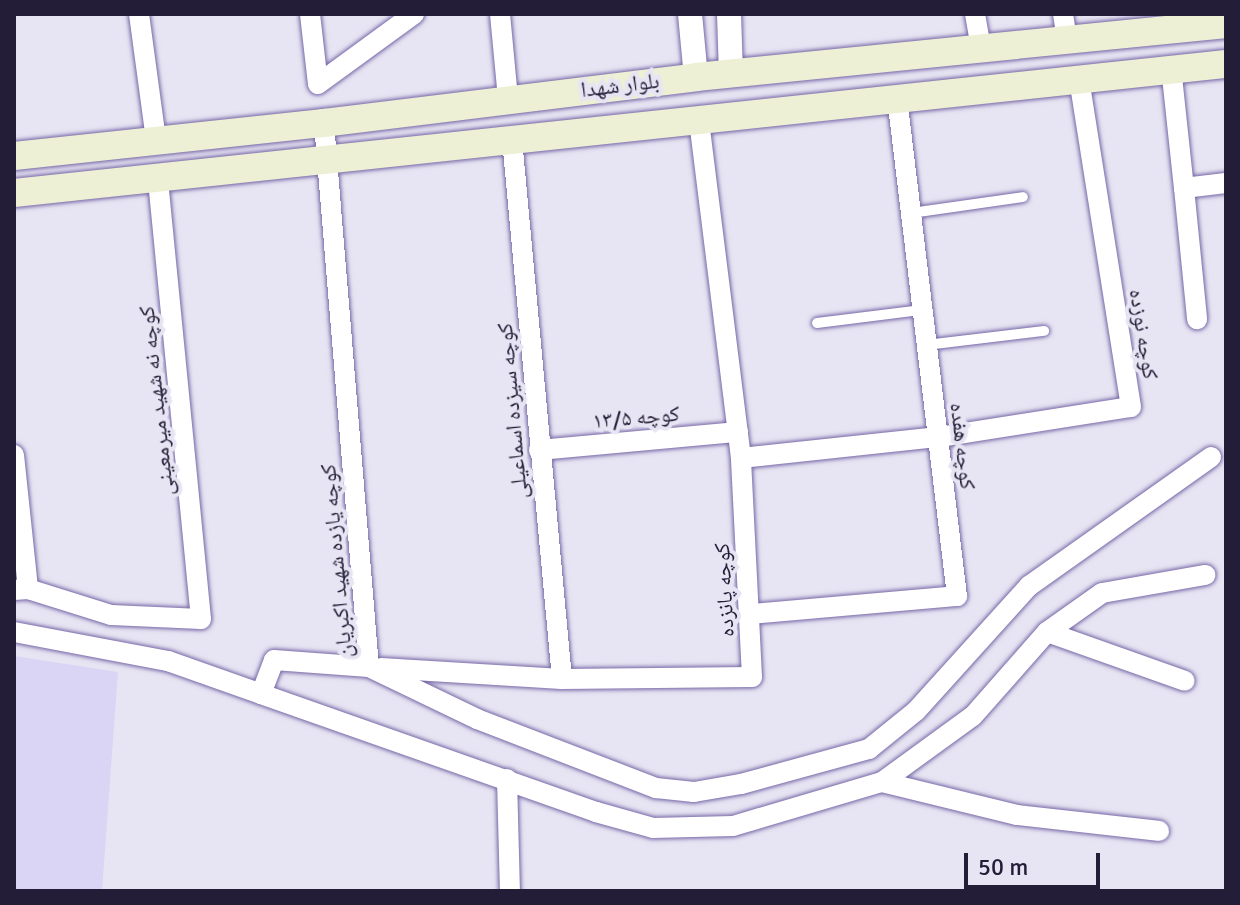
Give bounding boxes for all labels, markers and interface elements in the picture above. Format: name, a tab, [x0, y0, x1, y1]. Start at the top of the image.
street label: بلوار شهدا	[579, 67, 661, 103]
street label: کوچه نوزده	[1124, 287, 1164, 381]
street label: کوچه نه شهید میرمعینی	[133, 305, 179, 497]
street label: کوچه سیزده اسماعیلی	[491, 322, 533, 500]
street label: کوچه ۱۳/۵	[591, 400, 681, 434]
street label: کوچه هفده	[945, 401, 981, 491]
street label: کوچه یازده شهید اکبریان	[314, 463, 358, 659]
street label: کوچه پانزده	[708, 542, 740, 638]
scale bar	[968, 837, 1104, 887]
text: 50 m	[978, 852, 1028, 882]

